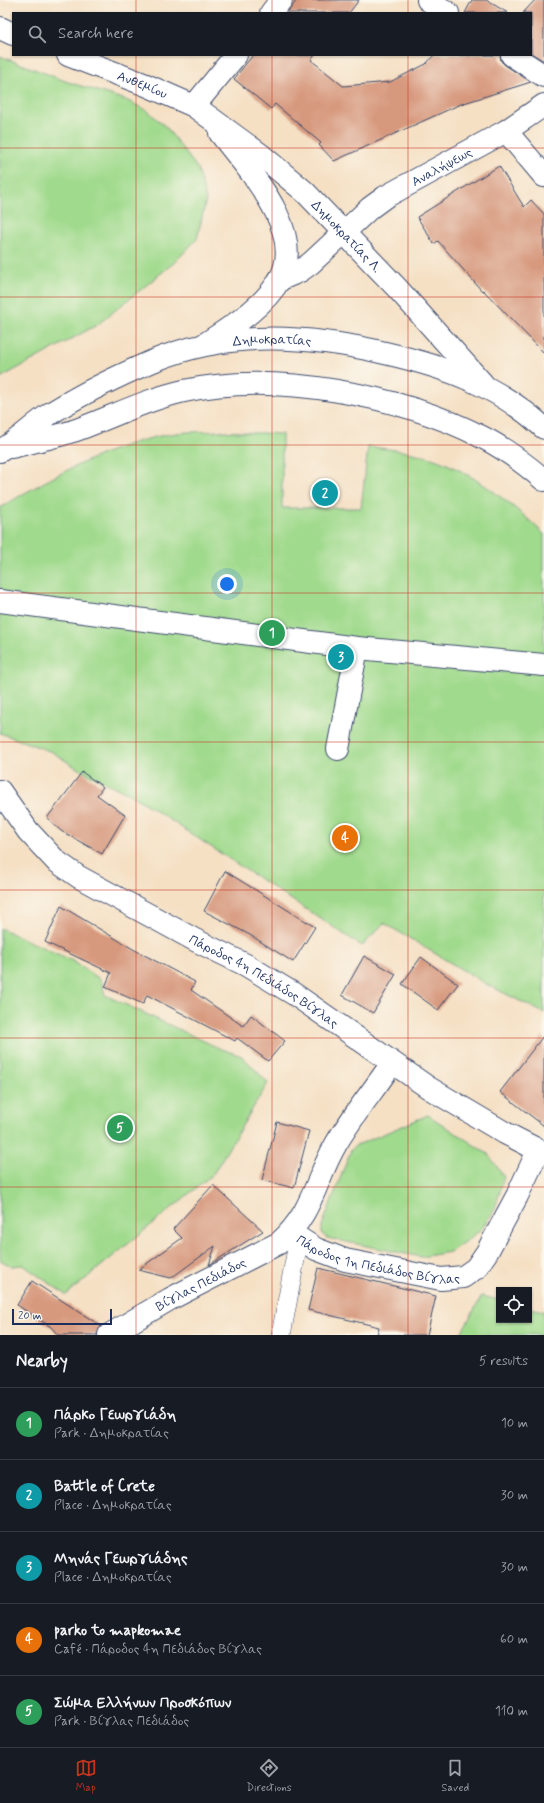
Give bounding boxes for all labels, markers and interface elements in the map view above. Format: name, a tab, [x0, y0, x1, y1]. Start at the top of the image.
search box	[12, 12, 532, 56]
icon: search	[26, 23, 48, 45]
text: Search here	[58, 24, 134, 44]
street label: Ανθεμίου	[114, 68, 170, 103]
street label: Αναλήψεως	[409, 144, 476, 191]
street label: Δημοκρατίας Λ.	[307, 197, 385, 277]
street label: Δημοκρατίας	[232, 332, 312, 351]
pin: 2	[312, 478, 338, 508]
your location	[217, 574, 237, 594]
pin: 1	[259, 618, 285, 648]
pin: 3	[328, 642, 354, 672]
pin: 4	[332, 823, 358, 853]
street label: Πάροδος 4η Πεδιάδος Βίγλας	[186, 931, 341, 1032]
pin: 5	[107, 1113, 133, 1143]
street label: Πάροδος 1η Πεδιάδος Βίγλας	[293, 1232, 461, 1289]
street label: Βίγλας Πεδιάδος	[153, 1254, 249, 1316]
map controls	[496, 1287, 532, 1323]
button: locate	[496, 1287, 532, 1323]
scale bar	[12, 1307, 112, 1326]
text: 20 m	[18, 1309, 41, 1323]
text: Nearby	[16, 1350, 68, 1372]
text: 5 results	[479, 1353, 528, 1370]
text: Πάρκο Γεωργιάδη	[54, 1405, 176, 1425]
text: 1	[26, 1415, 32, 1432]
text: 10 m	[501, 1415, 528, 1432]
text: Park · Δημοκρατίας	[54, 1425, 169, 1442]
text: Battle of Crete	[54, 1477, 155, 1497]
text: 2	[26, 1487, 32, 1504]
text: 30 m	[501, 1487, 528, 1504]
text: Place · Δημοκρατίας	[54, 1497, 172, 1514]
text: Μηνάς Γεωργιάδης	[54, 1549, 188, 1569]
text: 3	[26, 1559, 32, 1576]
text: 30 m	[501, 1559, 528, 1576]
text: Place · Δημοκρατίας	[54, 1569, 172, 1586]
text: parko to mapkomae	[54, 1621, 181, 1641]
text: 4	[25, 1631, 33, 1648]
text: 60 m	[500, 1631, 528, 1648]
text: Café · Πάροδος 4η Πεδιάδος Βίγλας	[54, 1641, 262, 1658]
text: Σώμα Ελλήνων Προσκόπων	[54, 1693, 231, 1713]
text: 5	[25, 1703, 33, 1720]
text: 110 m	[495, 1703, 528, 1720]
text: Park · Βίγλας Πεδιάδος	[54, 1713, 189, 1730]
tab: Map	[75, 1757, 97, 1795]
tab: Directions	[246, 1757, 292, 1795]
tab: Saved	[441, 1757, 469, 1795]

